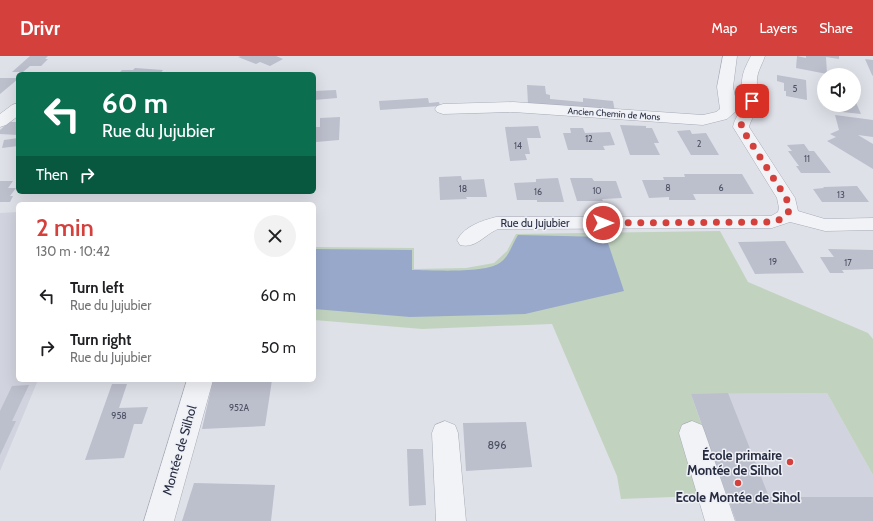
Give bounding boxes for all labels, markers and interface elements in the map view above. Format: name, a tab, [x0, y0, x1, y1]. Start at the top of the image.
text: Drivr	[20, 17, 60, 40]
text: Map	[712, 19, 737, 37]
text: Layers	[759, 19, 797, 37]
text: Share	[819, 19, 853, 37]
map controls	[817, 68, 861, 112]
button: sound	[817, 68, 861, 112]
house number: 5	[793, 83, 798, 94]
pin	[735, 84, 769, 118]
text: 60 m	[102, 86, 168, 120]
icon: left	[36, 88, 88, 140]
icon: arrive	[741, 90, 763, 112]
street label: Ancien Chemin de Mons	[567, 105, 661, 122]
text: Rue du Jujubier	[102, 120, 215, 142]
house number: 12	[585, 133, 593, 144]
house number: 2	[697, 138, 702, 149]
house number: 14	[514, 140, 522, 151]
house number: 11	[804, 153, 810, 164]
icon: right	[76, 164, 98, 186]
text: Then	[36, 166, 68, 184]
house number: 8	[665, 182, 671, 193]
house number: 6	[718, 182, 724, 193]
house number: 18	[459, 183, 467, 194]
house number: 10	[592, 185, 602, 196]
house number: 16	[534, 186, 542, 197]
house number: 13	[837, 189, 845, 200]
position arrow	[582, 202, 624, 244]
text: 2 min	[36, 213, 94, 242]
button: close	[254, 215, 296, 257]
street label: Rue du Jujubier	[501, 216, 570, 230]
text: 130 m · 10:42	[36, 243, 110, 259]
house number: 19	[769, 256, 777, 267]
house number: 17	[844, 257, 852, 268]
text: Turn left	[70, 279, 124, 297]
icon: left	[36, 285, 58, 307]
text: 60 m	[260, 287, 296, 305]
text: Rue du Jujubier	[70, 297, 151, 313]
text: Turn right	[70, 331, 131, 349]
icon: right	[36, 337, 58, 359]
text: 50 m	[261, 339, 296, 357]
text: Rue du Jujubier	[70, 349, 151, 365]
house number: 952A	[229, 402, 250, 413]
street label: Montée de Silhol	[159, 403, 199, 497]
house number: 958	[111, 410, 127, 421]
house number: 896	[487, 438, 507, 452]
place label: École primaire Montée de Silhol	[687, 446, 783, 478]
marker: École primaire Montée de Silhol	[785, 457, 795, 467]
marker: Ecole Montée de Sihol	[733, 478, 743, 488]
place label: Ecole Montée de Sihol	[675, 489, 801, 505]

